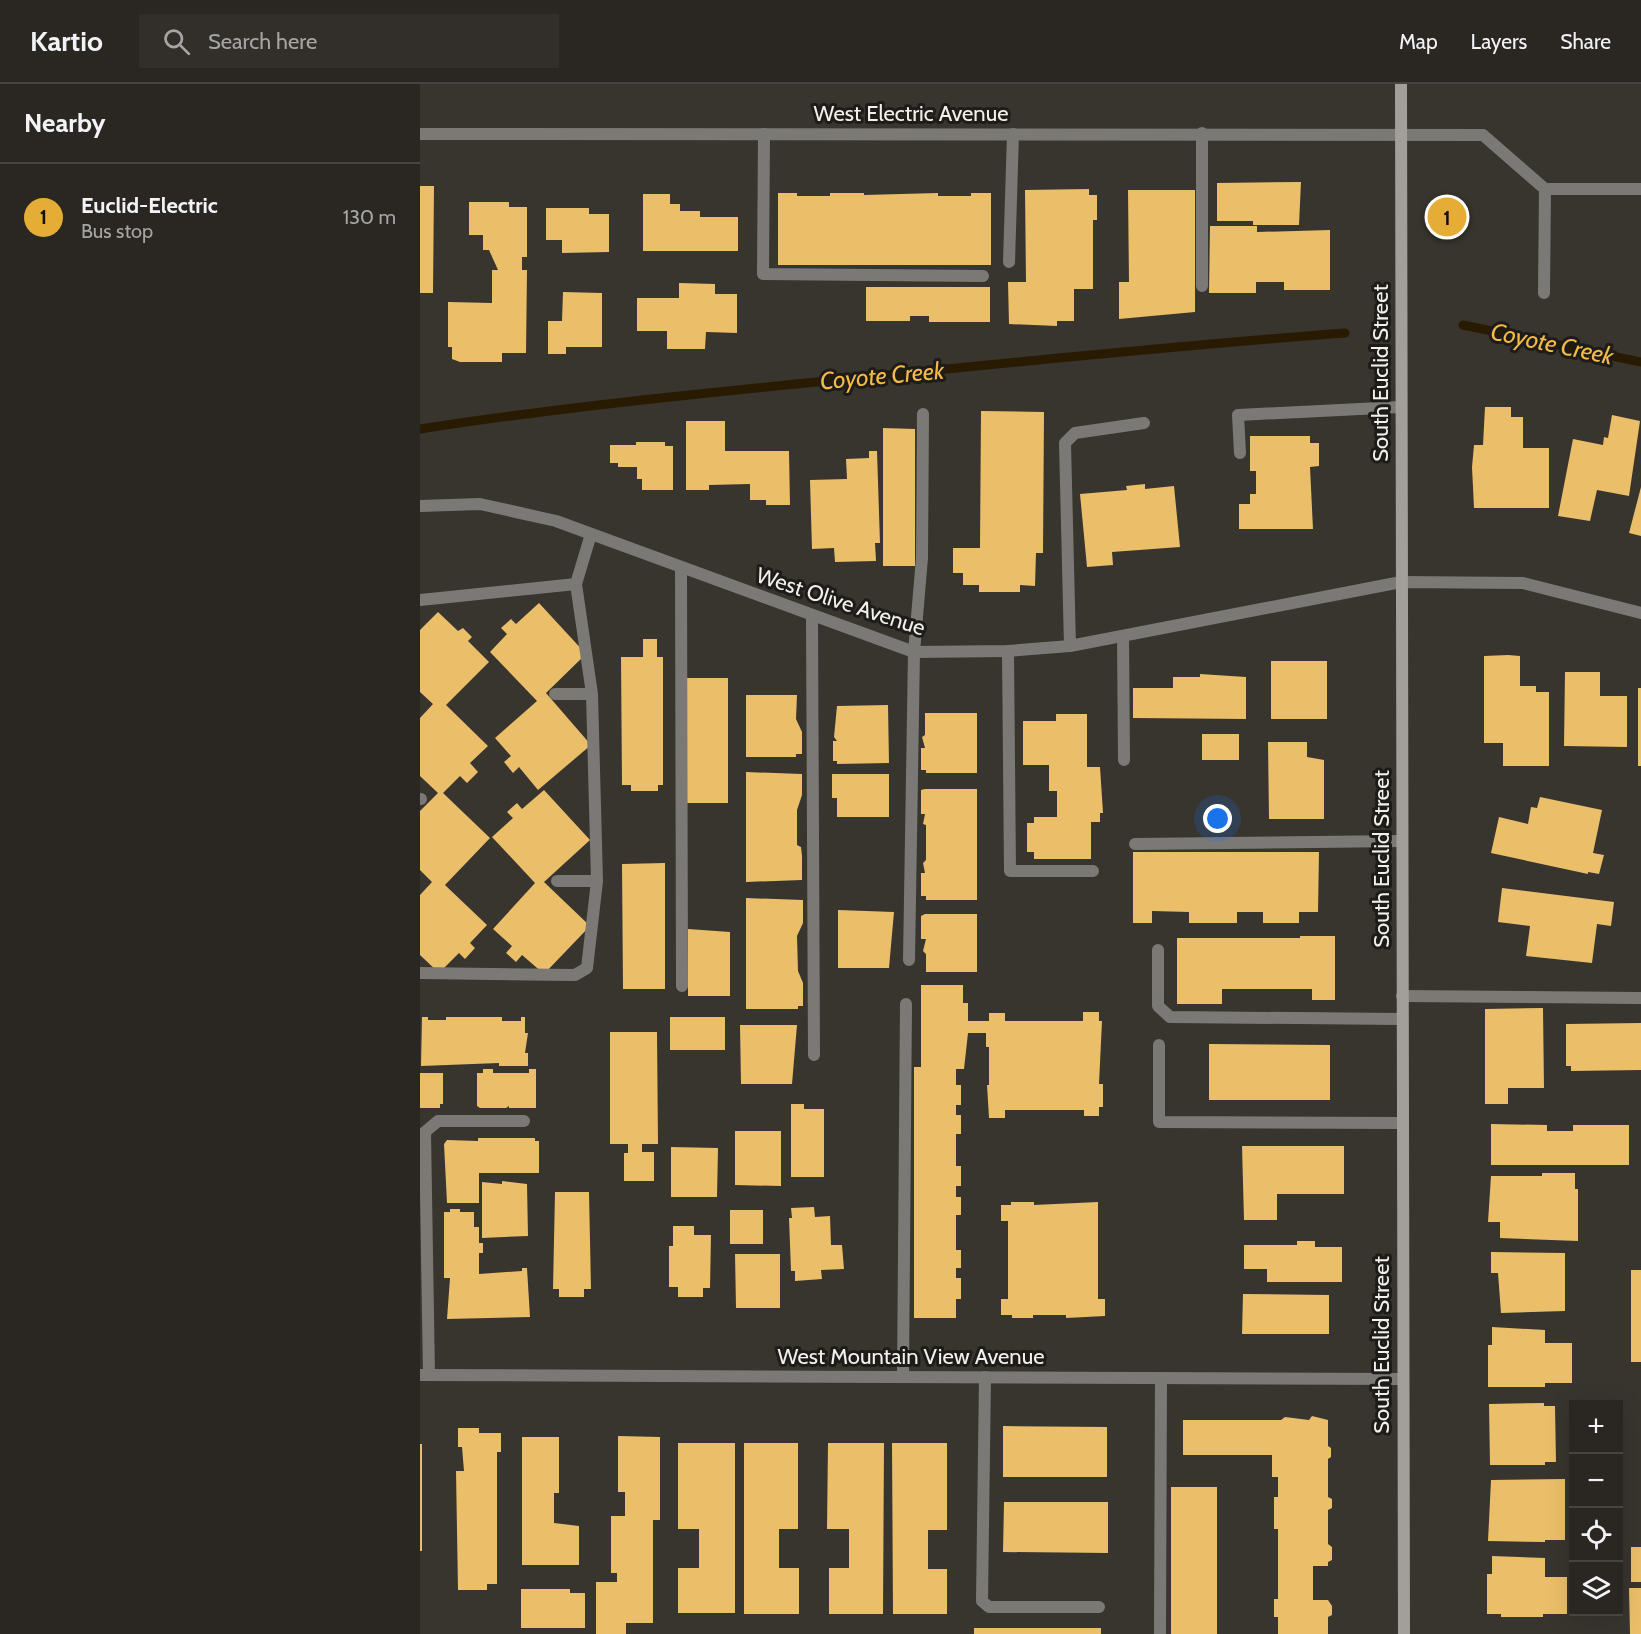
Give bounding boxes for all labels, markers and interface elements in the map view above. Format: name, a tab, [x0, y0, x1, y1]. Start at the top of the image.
search box	[139, 14, 559, 68]
text: Kartio	[30, 24, 103, 58]
icon: search	[160, 25, 193, 58]
text: Search here	[208, 28, 317, 55]
text: Map	[1399, 29, 1438, 54]
text: Layers	[1471, 29, 1527, 54]
text: Share	[1560, 29, 1611, 54]
street label: West Electric Avenue	[814, 100, 1008, 127]
text: Nearby	[24, 107, 105, 139]
text: Euclid-Electric	[81, 192, 218, 219]
pin: 1	[1428, 194, 1466, 240]
text: 1	[40, 205, 47, 229]
text: 130 m	[343, 205, 396, 229]
text: Bus stop	[81, 219, 153, 243]
street label: South Euclid Street	[1367, 284, 1394, 462]
water label: Coyote Creek	[1488, 316, 1617, 371]
water label: Coyote Creek	[819, 356, 946, 395]
street label: West Olive Avenue	[753, 561, 929, 642]
street label: South Euclid Street	[1368, 770, 1395, 948]
your location	[1203, 804, 1232, 833]
street label: South Euclid Street	[1368, 1256, 1395, 1434]
street label: West Mountain View Avenue	[778, 1343, 1044, 1370]
map controls	[1569, 1400, 1623, 1616]
button: +	[1569, 1400, 1623, 1454]
button: −	[1569, 1454, 1623, 1508]
button: locate	[1569, 1508, 1623, 1562]
button: layers	[1569, 1562, 1623, 1616]

